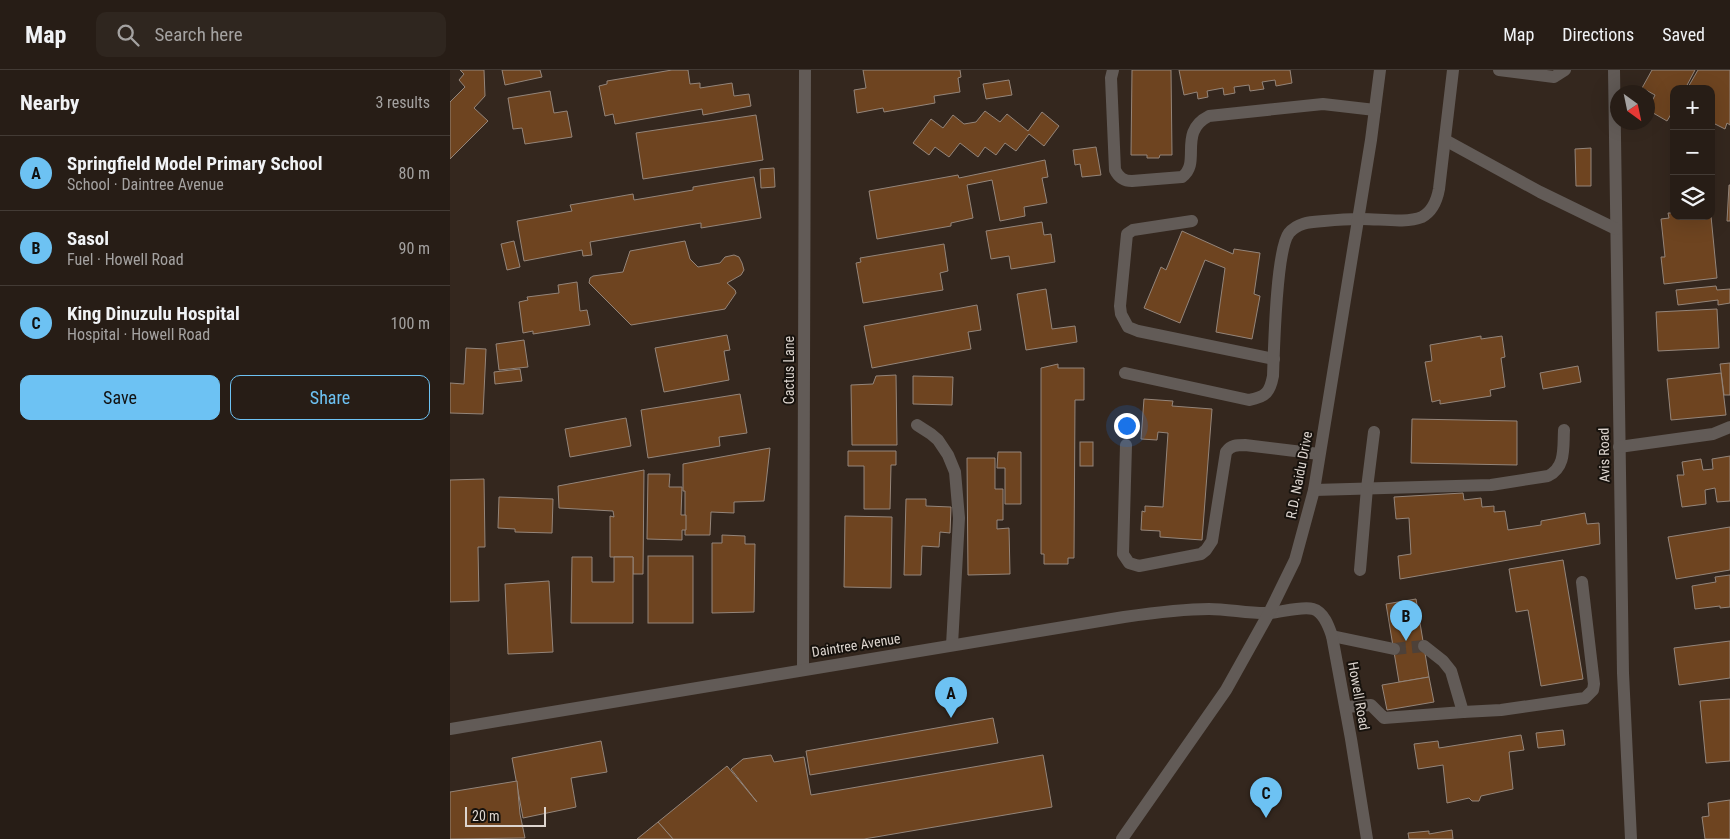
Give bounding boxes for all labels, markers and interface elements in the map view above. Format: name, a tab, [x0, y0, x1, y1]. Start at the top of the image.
search box	[96, 12, 446, 57]
text: Map	[25, 21, 66, 49]
icon: search	[114, 21, 142, 49]
text: Search here	[154, 23, 243, 46]
text: Map	[1503, 24, 1534, 45]
text: Directions	[1562, 24, 1634, 45]
text: Saved	[1662, 24, 1705, 45]
north arrow	[1610, 85, 1655, 130]
map controls	[1670, 85, 1715, 220]
button: +	[1670, 85, 1715, 130]
text: Nearby	[20, 91, 79, 115]
text: 3 results	[375, 93, 430, 112]
button: −	[1670, 130, 1715, 175]
text: Springfield Model Primary School	[67, 152, 322, 175]
text: A	[31, 164, 41, 183]
text: 80 m	[398, 164, 430, 183]
text: School · Daintree Avenue	[67, 175, 224, 194]
button: layers	[1670, 175, 1715, 220]
text: Sasol	[67, 227, 109, 250]
text: B	[32, 239, 40, 258]
text: 90 m	[398, 239, 430, 258]
text: Fuel · Howell Road	[67, 250, 184, 269]
text: King Dinuzulu Hospital	[67, 302, 240, 325]
text: C	[31, 314, 41, 333]
text: 100 m	[391, 314, 430, 333]
text: Hospital · Howell Road	[67, 325, 210, 344]
street label: Cactus Lane	[781, 335, 797, 404]
button: Save	[20, 375, 220, 420]
button: Share	[230, 375, 430, 420]
your location	[1114, 413, 1140, 439]
street label: Avis Road	[1596, 428, 1612, 482]
street label: R.D. Naidu Drive	[1283, 429, 1315, 520]
pin: B	[1390, 600, 1422, 641]
street label: Daintree Avenue	[810, 630, 902, 660]
street label: Howell Road	[1345, 661, 1373, 731]
pin: A	[935, 677, 967, 718]
pin: C	[1250, 777, 1282, 818]
scale bar	[465, 804, 546, 827]
text: 20 m	[472, 808, 500, 824]

